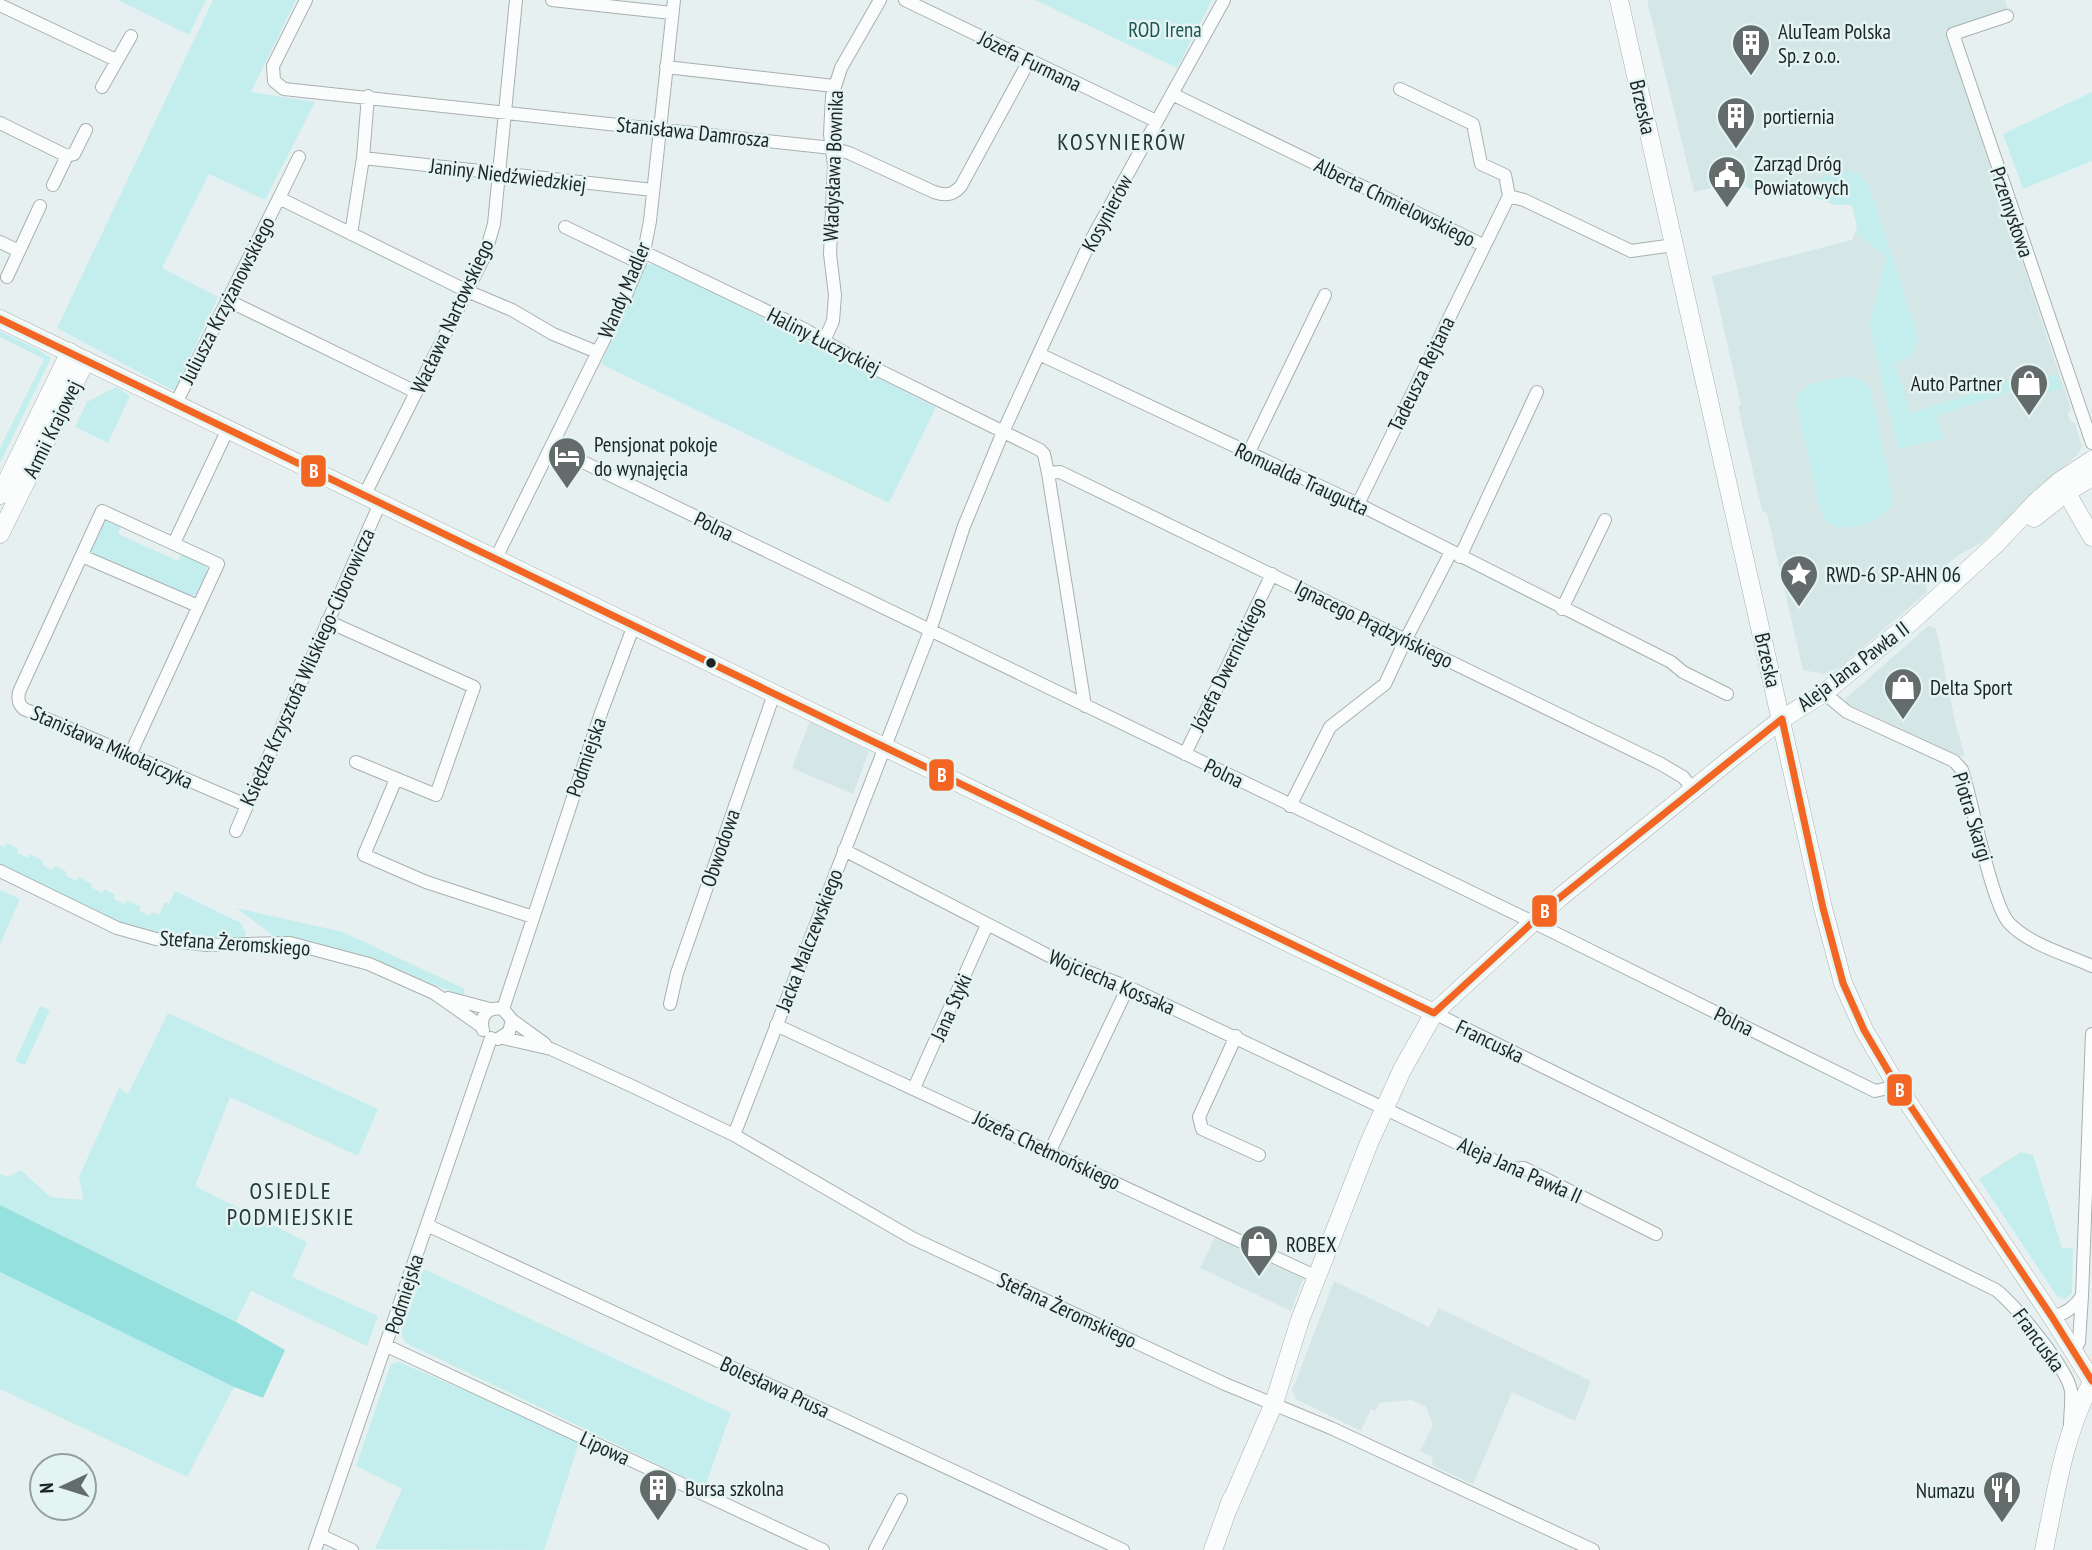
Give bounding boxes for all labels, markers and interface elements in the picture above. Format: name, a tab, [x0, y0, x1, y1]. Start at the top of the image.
park label: ROD Irena	[1128, 16, 1202, 43]
place label: AluTeam Polska Sp. z o.o.	[1778, 18, 1891, 69]
building icon: AluTeam Polska Sp. z o.o.	[1730, 22, 1772, 77]
street label: Józefa Furmana	[973, 24, 1086, 98]
street label: Brzeska	[1624, 77, 1662, 137]
street label: Władysława Bownika	[817, 90, 849, 242]
building icon: portiernia	[1715, 95, 1757, 150]
place label: portiernia	[1763, 103, 1834, 130]
street label: Stanisława Damrosza	[615, 111, 771, 153]
district label: KOSYNIERÓW	[1057, 127, 1187, 156]
place label: Zarząd Dróg Powiatowych	[1754, 150, 1849, 201]
street label: Alberta Chmielowskiego	[1310, 151, 1480, 253]
street label: Janiny Niedźwiedzkiej	[427, 152, 588, 198]
public building icon: Zarząd Dróg Powiatowych	[1706, 154, 1748, 209]
street label: Przemysłowa	[1984, 163, 2040, 261]
street label: Kosynierów	[1076, 169, 1139, 256]
street label: Juliusza Krzyżanowskiego	[173, 212, 281, 389]
street label: Wacława Nartowskiego	[404, 235, 500, 397]
street label: Wandy Madler	[592, 238, 656, 342]
street label: Haliny Łuczyckiej	[763, 301, 885, 381]
street label: Tadeusza Rejtana	[1382, 312, 1460, 436]
shop icon: Auto Partner	[2008, 362, 2050, 417]
place label: Auto Partner	[1911, 370, 2002, 397]
street label: Armii Krajowej	[17, 376, 87, 482]
place label: Pensjonat pokoje do wynajęcia	[594, 431, 718, 482]
hotel icon: Pensjonat pokoje do wynajęcia	[546, 435, 588, 490]
street label: Romualda Traugutta	[1231, 436, 1373, 522]
line badge: B	[300, 454, 327, 488]
text: B	[309, 459, 319, 483]
street label: Polna	[690, 505, 738, 547]
street label: Księdza Krzysztofa Wilskiego-Ciborowicza	[233, 524, 381, 810]
place icon: RWD-6 SP-AHN 06	[1778, 553, 1820, 608]
place label: RWD-6 SP-AHN 06	[1826, 561, 1961, 588]
street label: Ignacego Prądzyńskiego	[1290, 574, 1458, 674]
street label: Józefa Dwernickiego	[1183, 592, 1272, 737]
street label: Aleja Jana Pawła II	[1792, 615, 1914, 717]
street label: Brzeska	[1749, 630, 1787, 690]
unlabelled marker	[704, 656, 718, 670]
shop icon: Delta Sport	[1882, 666, 1924, 721]
place label: Delta Sport	[1930, 674, 2013, 701]
street label: Stanisława Mikołajczyka	[27, 699, 197, 795]
street label: Podmiejska	[560, 714, 612, 800]
street label: Polna	[1200, 752, 1248, 794]
line badge: B	[928, 758, 955, 792]
text: B	[937, 763, 947, 787]
street label: Piotra Skargi	[1947, 769, 1999, 865]
street label: Obwodowa	[694, 806, 746, 890]
street label: Jacka Malczewskiego	[769, 865, 849, 1016]
line badge: B	[1531, 894, 1558, 928]
text: B	[1540, 899, 1550, 923]
street label: Stefana Żeromskiego	[159, 924, 311, 962]
street label: Wojciecha Kossaka	[1045, 943, 1179, 1021]
street label: Jana Styki	[924, 969, 978, 1046]
street label: Polna	[1710, 1000, 1758, 1042]
street label: Francuska	[1452, 1013, 1528, 1069]
line badge: B	[1886, 1073, 1913, 1107]
text: B	[1895, 1078, 1905, 1102]
street label: Józefa Chełmońskiego	[968, 1104, 1125, 1196]
street label: Aleja Jana Pawła II	[1453, 1130, 1587, 1210]
district label: OSIEDLE PODMIEJSKIE	[227, 1176, 355, 1231]
shop icon: ROBEX	[1238, 1223, 1280, 1278]
place label: ROBEX	[1286, 1231, 1337, 1258]
street label: Podmiejska	[378, 1251, 430, 1337]
street label: Stefana Żeromskiego	[993, 1266, 1141, 1354]
street label: Francuska	[2007, 1303, 2071, 1377]
street label: Bolesława Prusa	[716, 1350, 834, 1424]
street label: Lipowa	[576, 1425, 634, 1471]
north arrow	[28, 1452, 98, 1522]
building icon: Bursa szkolna	[637, 1467, 679, 1522]
restaurant icon: Numazu	[1981, 1469, 2023, 1524]
place label: Bursa szkolna	[685, 1475, 784, 1502]
place label: Numazu	[1916, 1477, 1975, 1504]
text: N	[34, 1482, 58, 1494]

